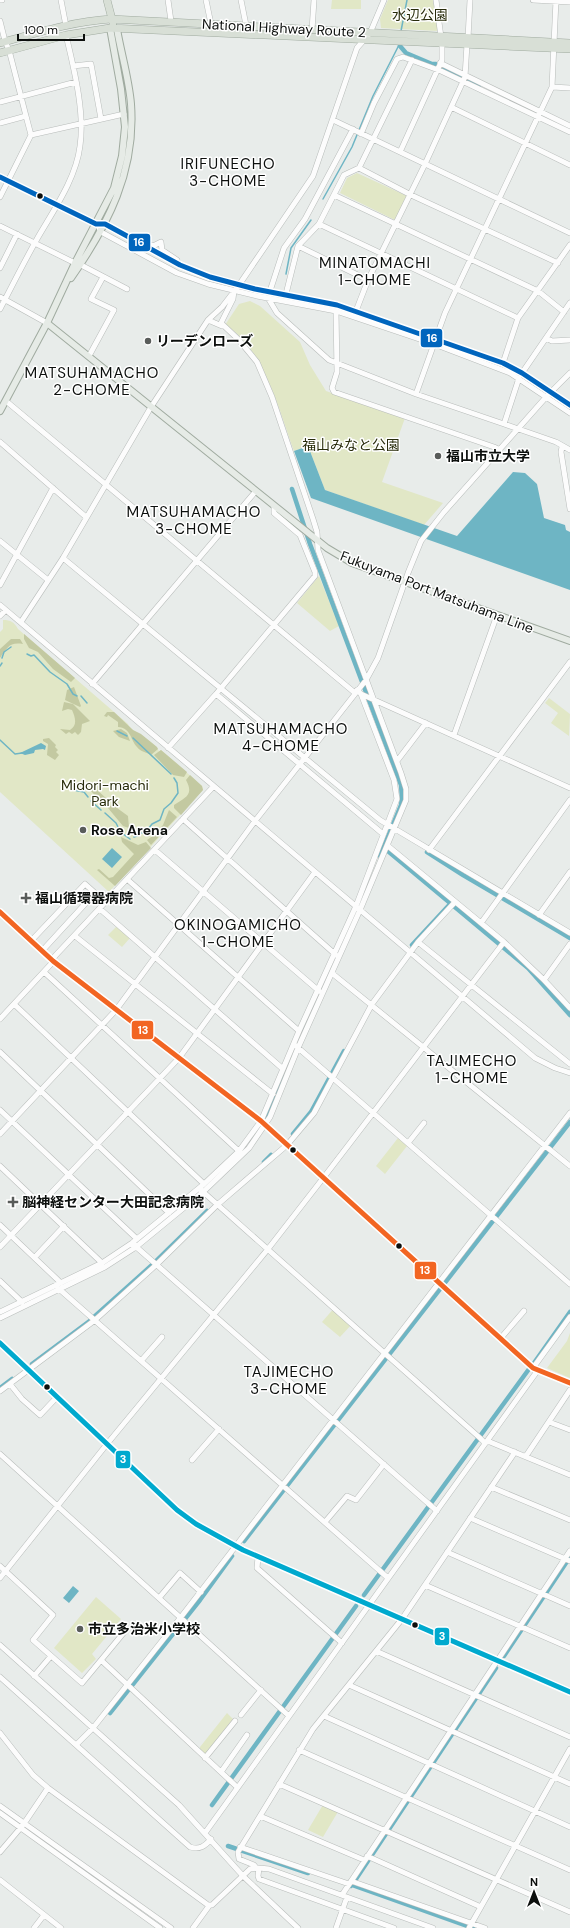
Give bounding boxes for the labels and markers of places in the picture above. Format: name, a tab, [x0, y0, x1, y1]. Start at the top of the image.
unlabelled marker	[35, 191, 45, 201]
place label: リーデンローズ	[156, 332, 253, 350]
marker: リーデンローズ	[143, 336, 153, 346]
place label: 福山市立大学	[446, 447, 530, 465]
marker: 福山市立大学	[433, 451, 443, 461]
place label: Rose Arena	[91, 821, 168, 839]
marker: Rose Arena	[78, 825, 88, 835]
place label: 福山循環器病院	[35, 889, 133, 907]
marker: 福山循環器病院	[20, 892, 32, 904]
unlabelled marker	[288, 1145, 298, 1155]
place label: 脳神経センター大田記念病院	[22, 1193, 204, 1211]
marker: 脳神経センター大田記念病院	[7, 1196, 19, 1208]
unlabelled marker	[394, 1241, 404, 1251]
unlabelled marker	[42, 1382, 52, 1392]
place label: 市立多治米小学校	[88, 1620, 200, 1638]
unlabelled marker	[410, 1620, 420, 1630]
marker: 市立多治米小学校	[75, 1624, 85, 1634]

